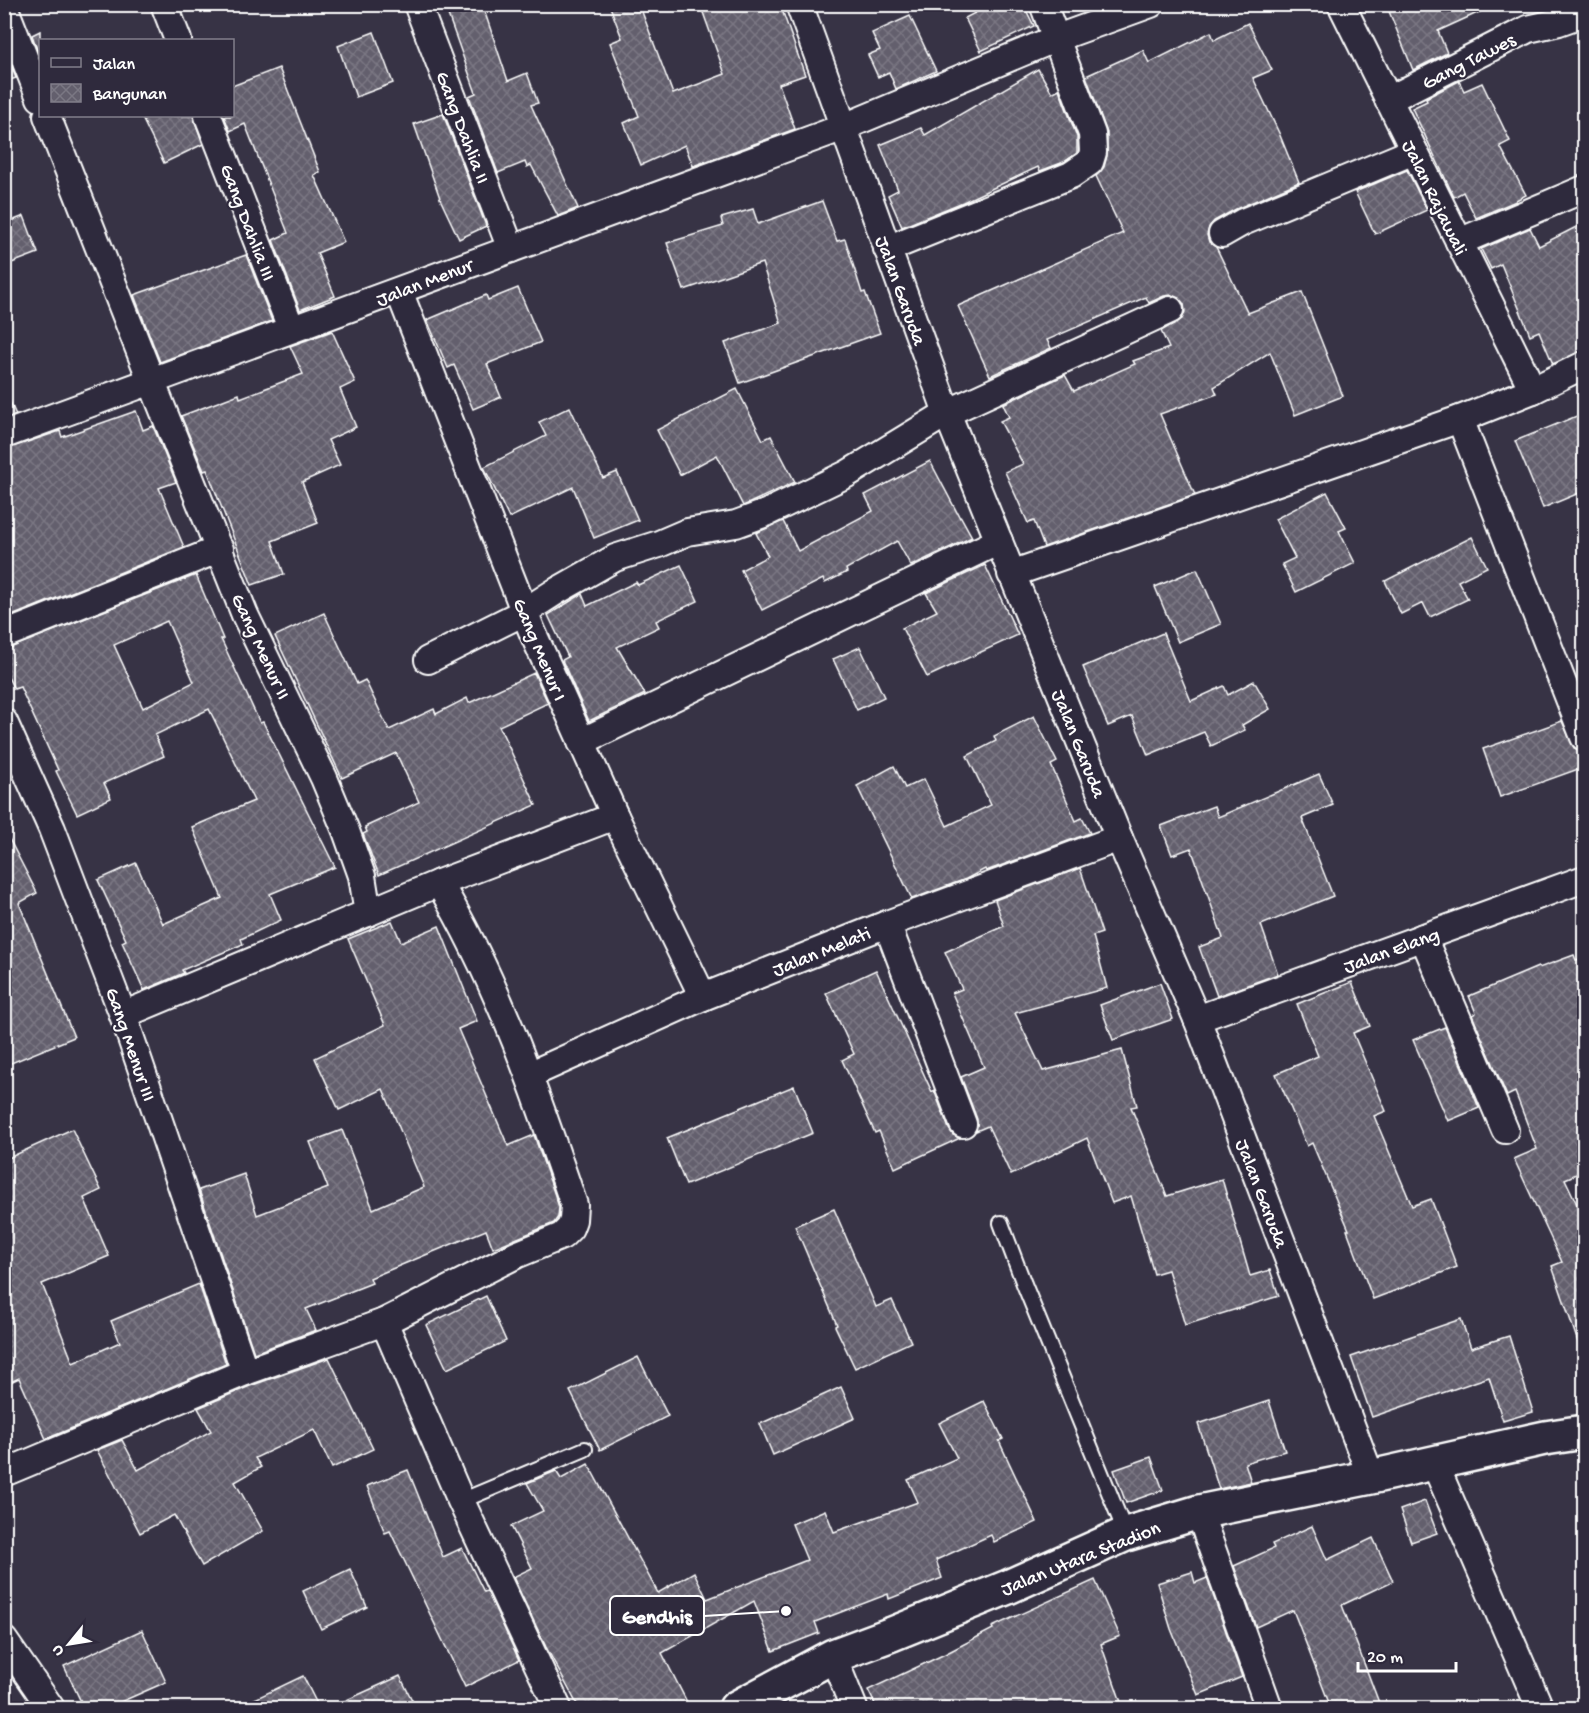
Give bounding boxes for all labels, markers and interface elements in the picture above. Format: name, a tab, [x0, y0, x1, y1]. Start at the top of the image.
street label: Gang Tawes	[1419, 30, 1521, 96]
legend	[39, 39, 234, 117]
text: Jalan	[93, 55, 135, 76]
street label: Gang Dahlia II	[429, 69, 493, 188]
text: Bangunan	[92, 85, 167, 106]
street label: Jalan Rajawali	[1395, 137, 1471, 260]
street label: Gang Dahlia III	[213, 162, 279, 285]
street label: Jalan Garuda	[868, 233, 929, 350]
street label: Jalan Menur	[374, 255, 479, 313]
street label: Gang Menur II	[224, 591, 293, 704]
street label: Gang Menur I	[506, 596, 570, 705]
street label: Jalan Garuda	[1045, 687, 1109, 803]
street label: Jalan Melati	[770, 923, 875, 983]
street label: Jalan Elang	[1341, 924, 1443, 980]
street label: Gang Menur III	[99, 985, 159, 1105]
street label: Jalan Garuda	[1228, 1137, 1291, 1253]
street label: Jalan Utara Stadion	[998, 1518, 1165, 1603]
callout: Gendhis	[610, 1596, 704, 1635]
text: Gendhis	[622, 1607, 693, 1632]
north arrow	[39, 1614, 99, 1674]
scale bar	[1358, 1635, 1456, 1673]
text: U	[48, 1640, 70, 1658]
text: 20 m	[1367, 1648, 1403, 1669]

